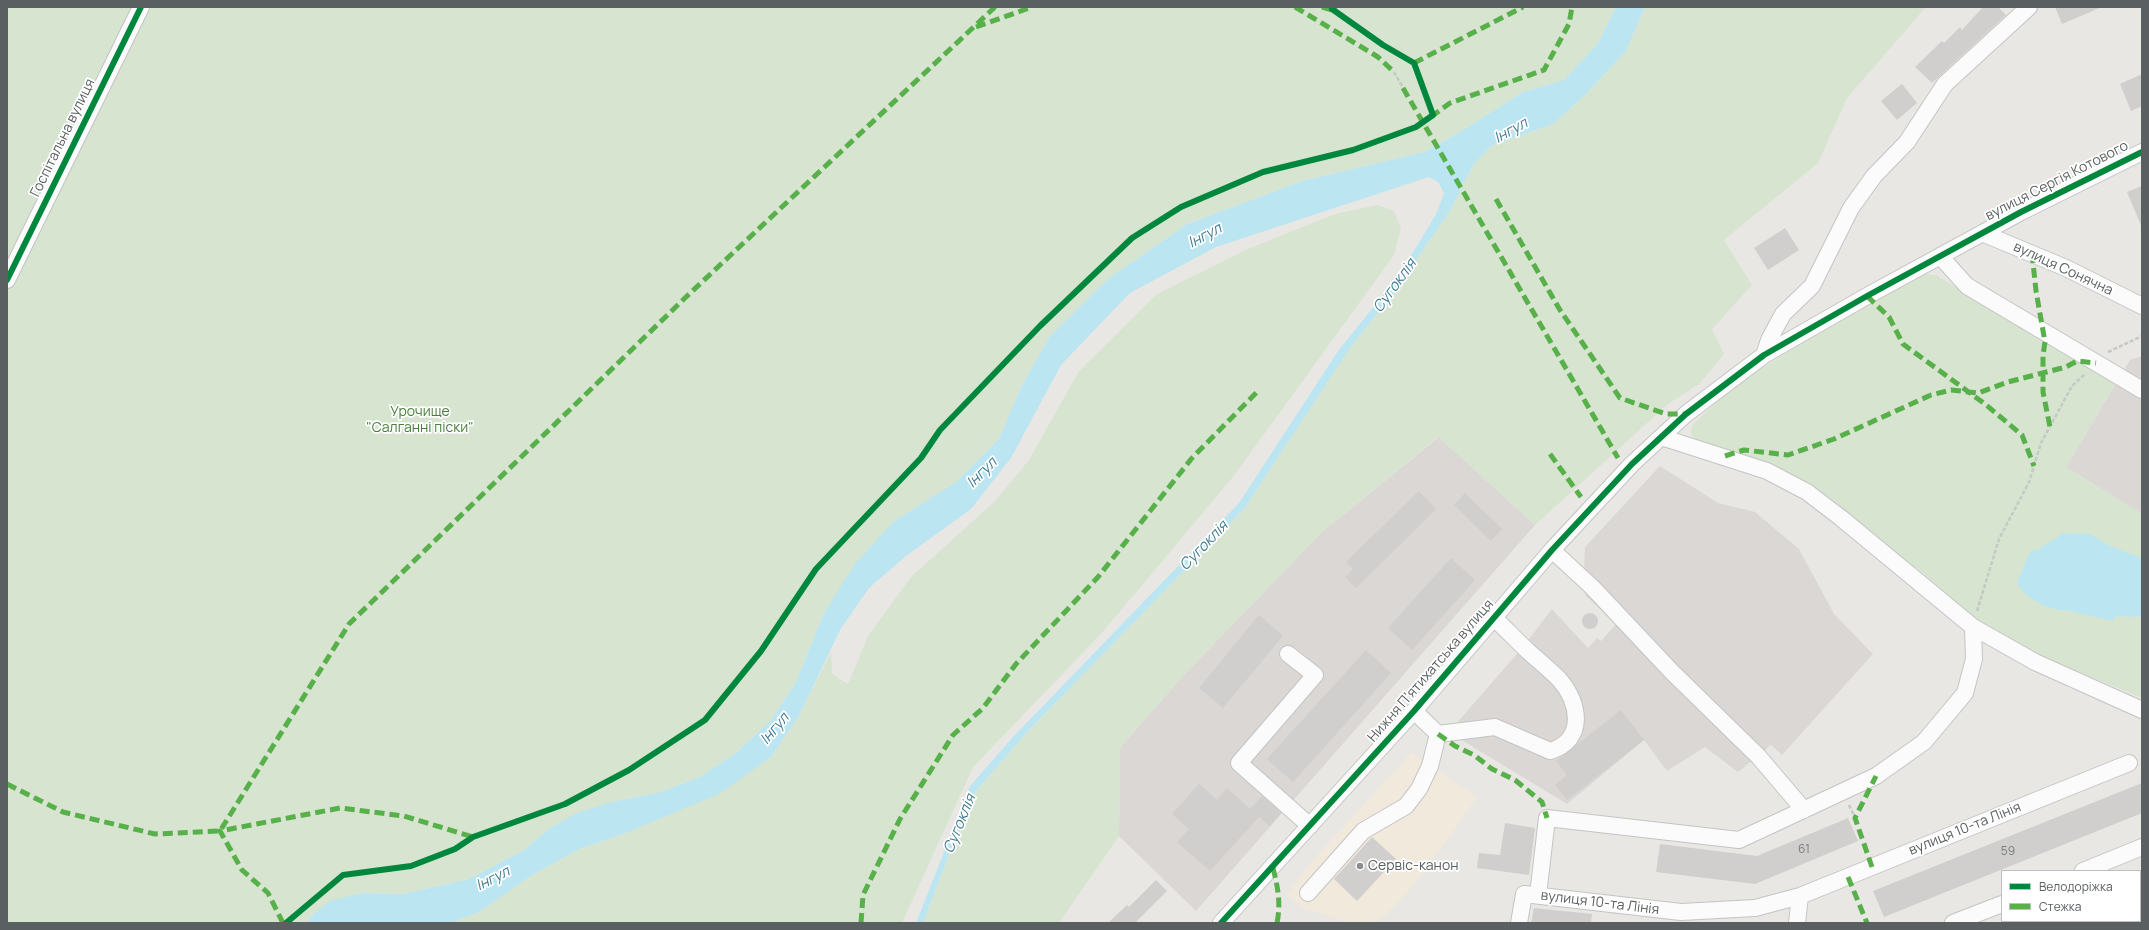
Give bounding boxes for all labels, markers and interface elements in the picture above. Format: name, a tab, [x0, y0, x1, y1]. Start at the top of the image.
street label: Госпітальна вулиця	[27, 76, 99, 200]
water label: Інгул	[1491, 115, 1531, 147]
street label: вулиця Сергія Котового	[1983, 138, 2131, 224]
water label: Інгул	[1185, 220, 1225, 252]
street label: вулиця Сонячна	[2011, 239, 2115, 299]
water label: Сугоклія	[1369, 256, 1421, 316]
park label: Урочище "Салганні піски"	[366, 404, 474, 436]
water label: Інгул	[963, 454, 1001, 492]
water label: Сугоклія	[1176, 517, 1232, 575]
street label: Нижня Пʼятихатська вулиця	[1365, 596, 1497, 746]
water label: Інгул	[757, 710, 793, 748]
water label: Сугоклія	[940, 792, 980, 856]
street label: вулиця 10-та Лінія	[1906, 799, 2024, 859]
house number: 61	[1798, 843, 1810, 857]
house number: 59	[2001, 845, 2015, 859]
place label: Сервіс-канон	[1368, 858, 1458, 874]
marker: Сервіс-канон	[1355, 861, 1365, 871]
water label: Інгул	[473, 863, 513, 895]
legend	[2001, 870, 2141, 922]
text: Велодоріжка	[2039, 878, 2113, 895]
street label: вулиця 10-та Лінія	[1540, 887, 1660, 919]
text: Стежка	[2039, 898, 2081, 915]

